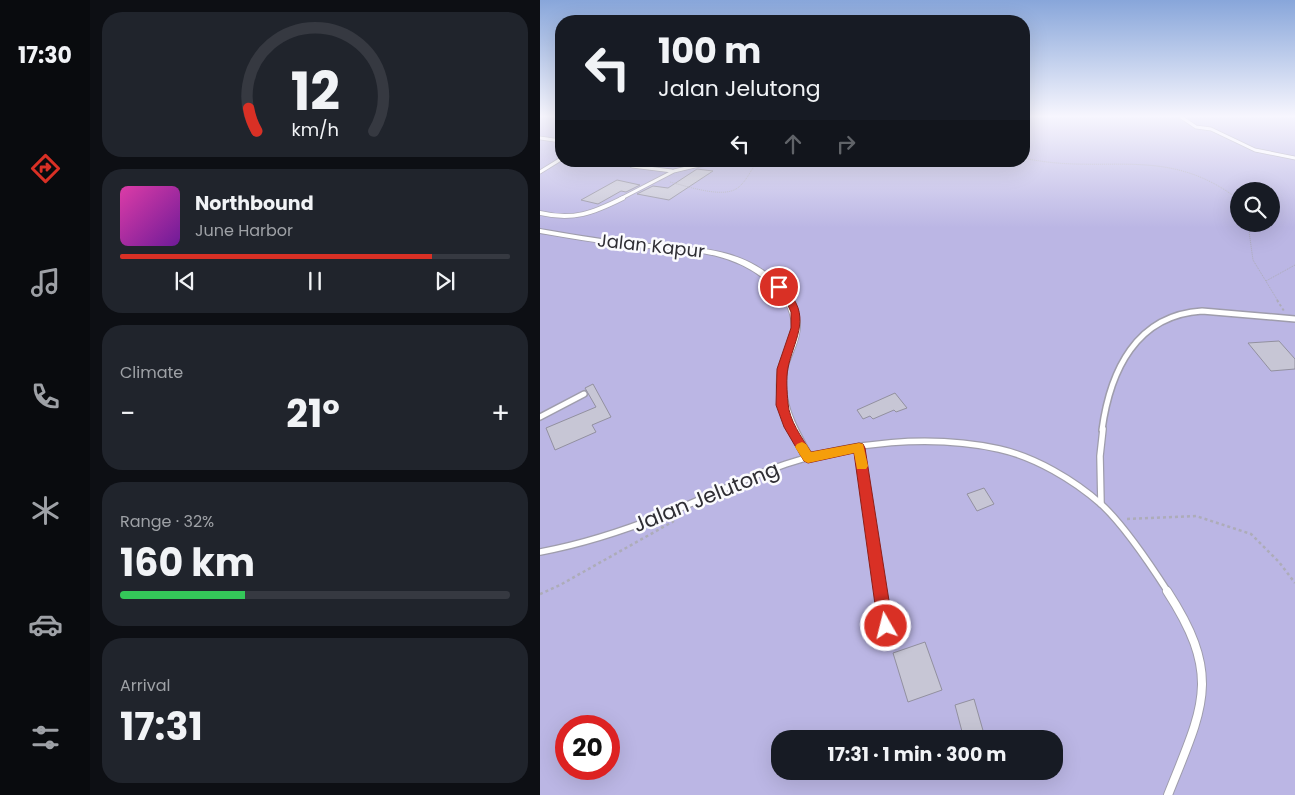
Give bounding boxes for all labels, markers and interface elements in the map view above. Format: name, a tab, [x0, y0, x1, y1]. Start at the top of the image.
text: 100 m	[658, 26, 761, 75]
icon: left	[575, 35, 640, 100]
text: 17:30	[18, 40, 72, 71]
text: 12	[290, 55, 340, 128]
text: Jalan Jelutong	[658, 73, 821, 104]
text: km/h	[291, 117, 339, 142]
icon: left	[726, 130, 754, 158]
icon: ahead	[779, 130, 807, 158]
icon: right	[832, 130, 860, 158]
icon: directions	[28, 151, 63, 186]
map controls	[1230, 182, 1280, 232]
button: search	[1230, 182, 1280, 232]
text: Northbound	[195, 190, 314, 217]
text: June Harbor	[195, 219, 293, 242]
street label: Jalan Kapur	[596, 227, 706, 264]
icon: music	[28, 265, 63, 300]
pin	[758, 266, 800, 308]
icon: previous	[171, 267, 199, 295]
icon: pause	[301, 267, 329, 295]
icon: next	[431, 267, 459, 295]
icon: arrive	[765, 273, 793, 301]
text: Climate	[120, 361, 183, 384]
icon: phone	[28, 379, 63, 414]
text: 21°	[286, 387, 340, 440]
text: −	[120, 394, 135, 433]
text: +	[491, 394, 510, 433]
street label: Jalan Jelutong	[628, 454, 783, 539]
icon: climate	[28, 493, 63, 528]
text: Range · 32%	[120, 510, 214, 533]
text: 160 km	[120, 536, 255, 589]
position arrow	[859, 599, 911, 651]
icon: car	[28, 607, 63, 642]
text: Arrival	[120, 674, 170, 697]
text: 17:31	[120, 700, 203, 753]
speed limit sign: 20	[555, 715, 620, 780]
icon: filters	[28, 720, 63, 755]
text: 17:31 · 1 min · 300 m	[828, 741, 1006, 768]

